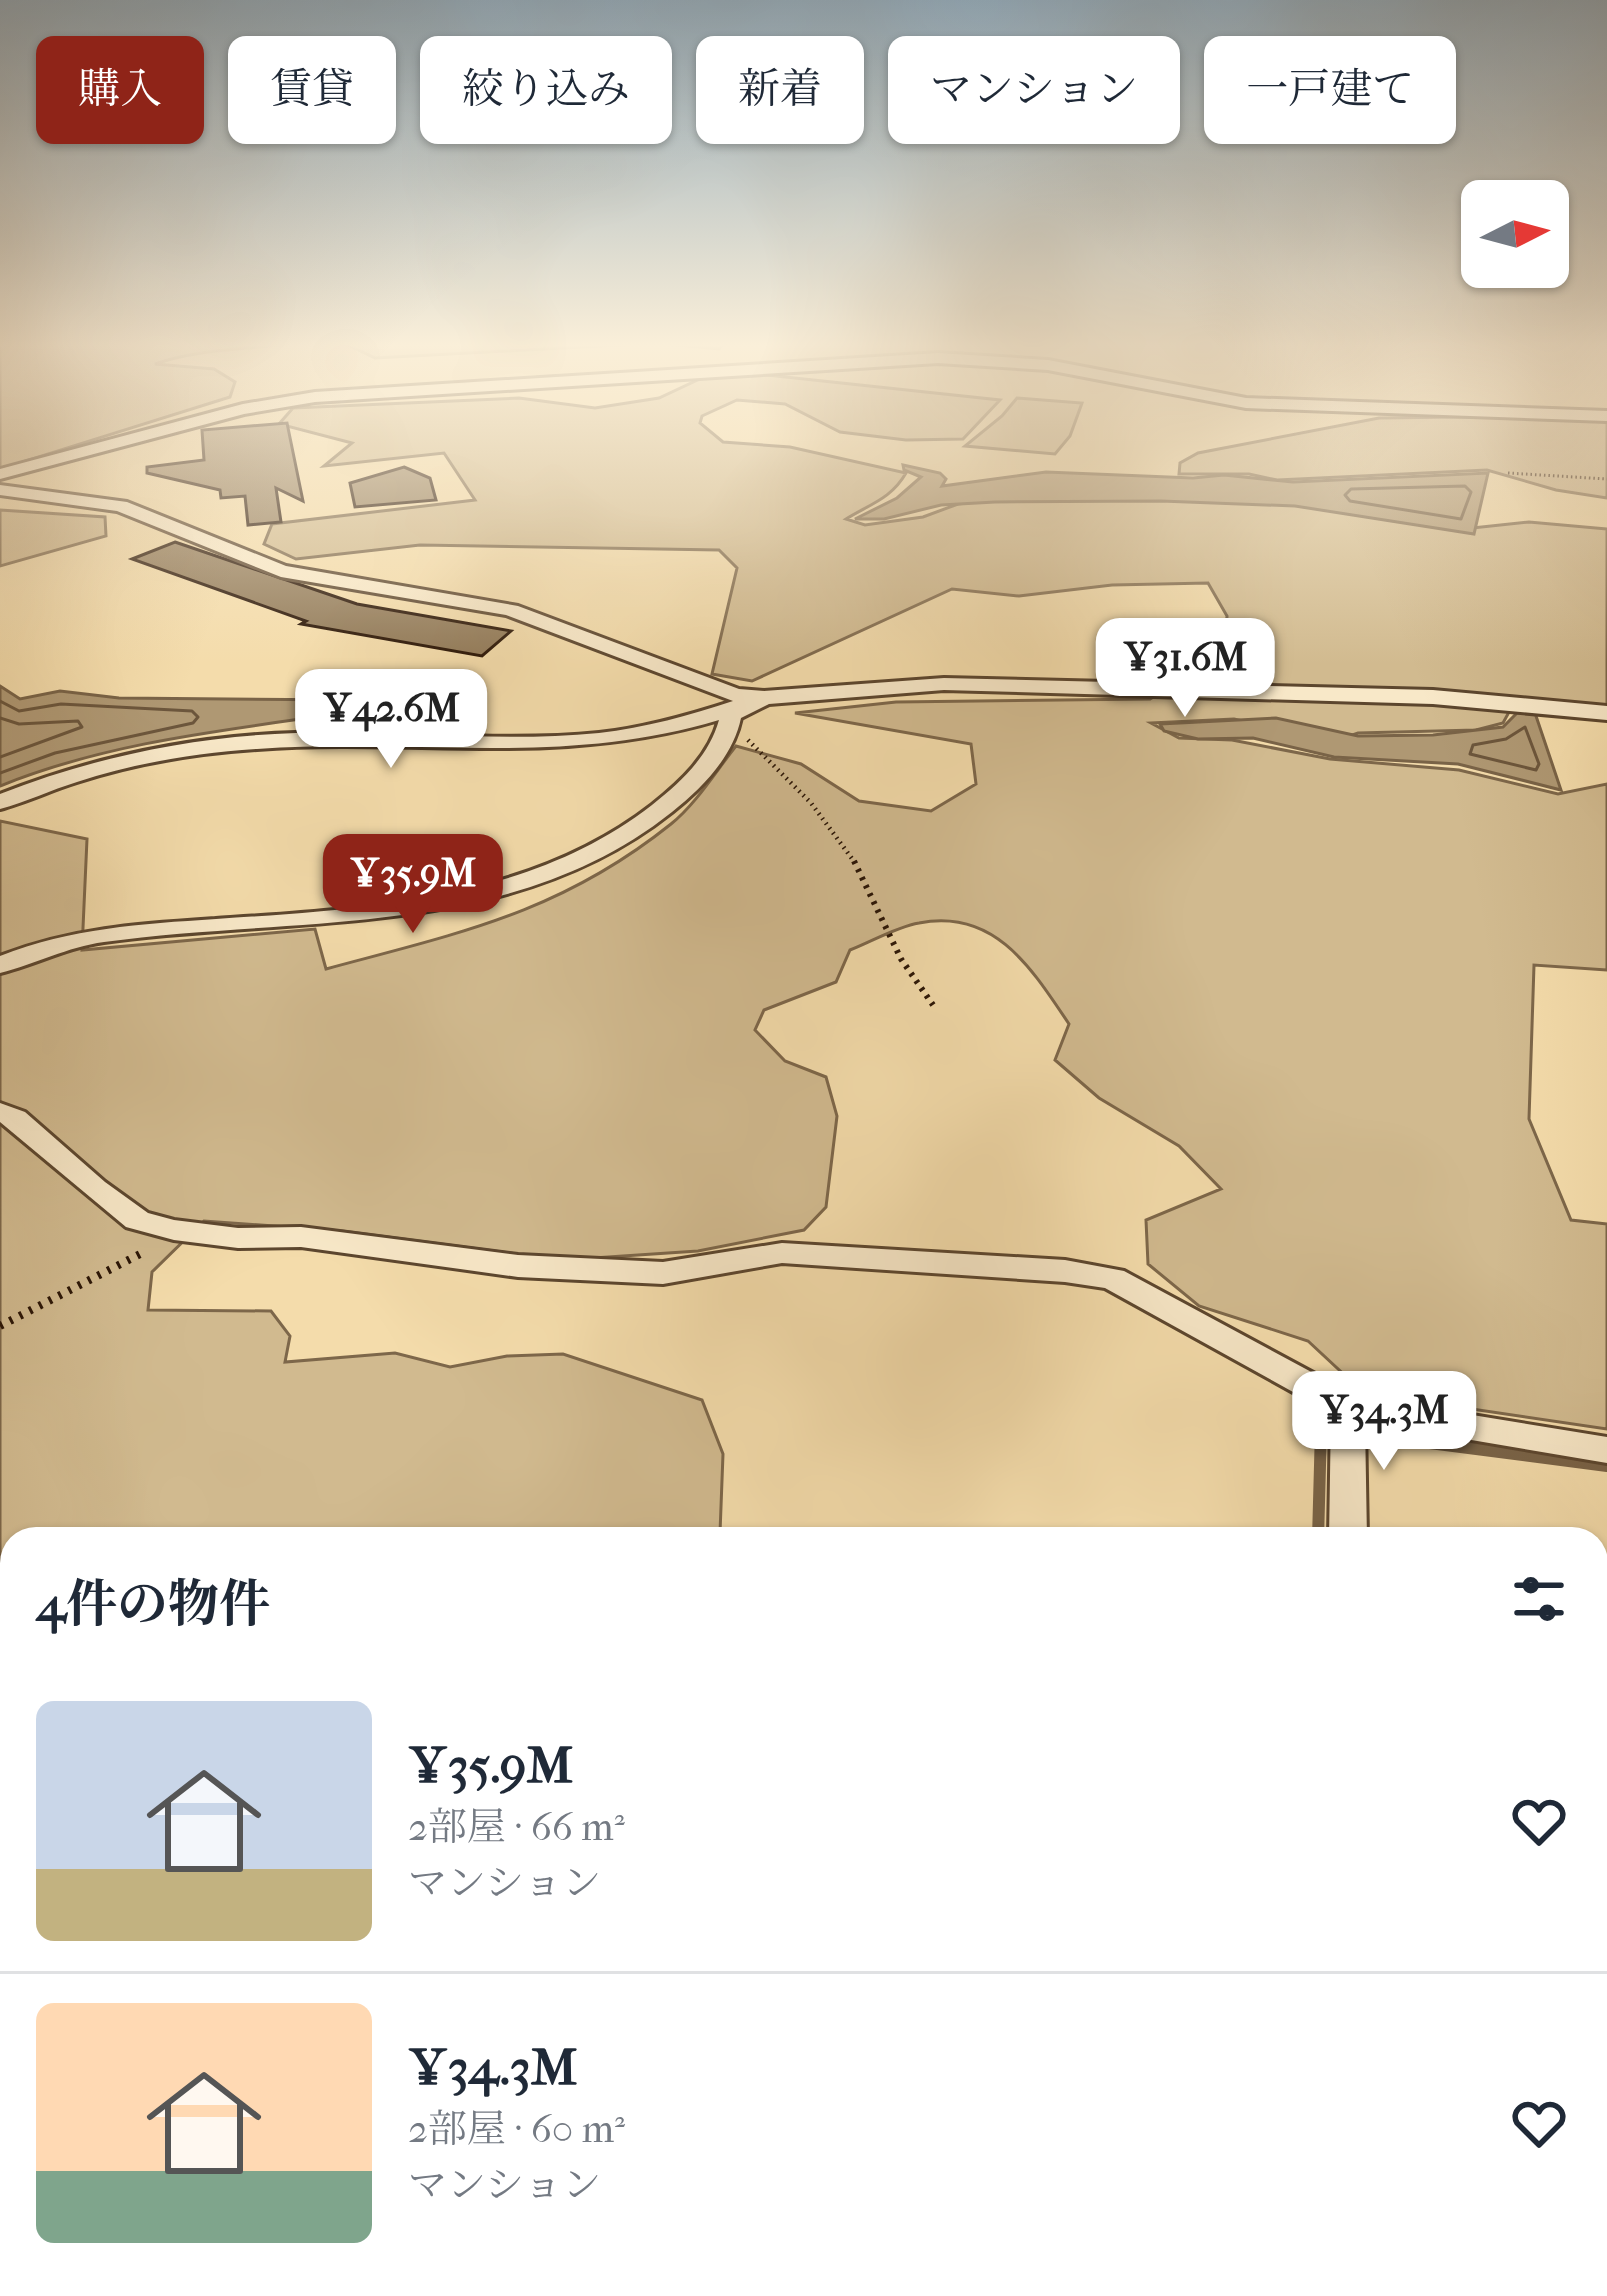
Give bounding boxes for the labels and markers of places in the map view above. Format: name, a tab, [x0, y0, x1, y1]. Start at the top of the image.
pin: ¥31.6M	[1087, 618, 1283, 720]
pin: ¥42.6M	[293, 669, 489, 771]
pin: ¥35.9M	[315, 834, 511, 936]
pin: ¥34.3M	[1286, 1371, 1482, 1473]

